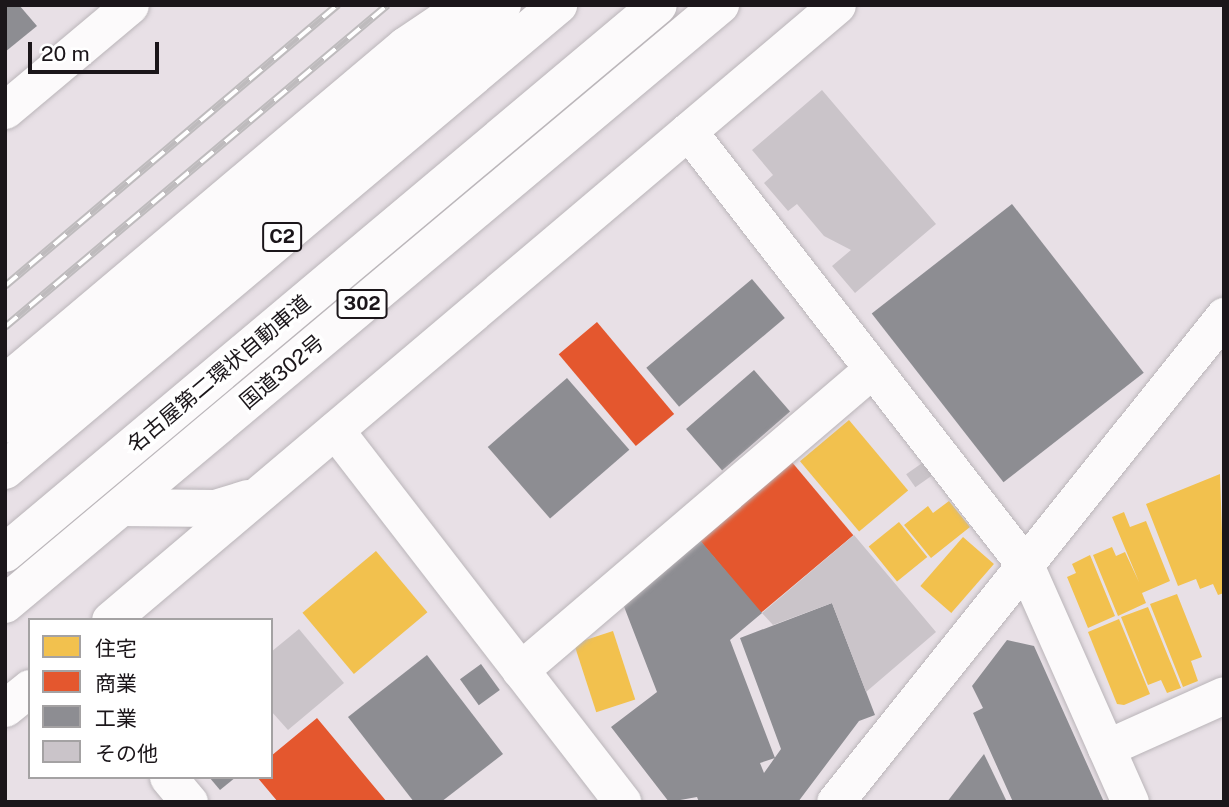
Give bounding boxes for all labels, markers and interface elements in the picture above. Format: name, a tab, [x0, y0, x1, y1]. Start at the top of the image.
scale bar	[32, 28, 163, 72]
text: 20 m	[41, 41, 90, 66]
road number: C2	[261, 221, 303, 252]
road number: 302	[336, 288, 388, 320]
street label: 名古屋第二環状自動車道	[122, 290, 316, 458]
street label: 国道302号	[235, 330, 329, 414]
legend	[28, 618, 273, 779]
text: 住宅	[95, 636, 137, 661]
text: 商業	[95, 671, 137, 696]
text: 工業	[95, 706, 137, 731]
text: その他	[95, 741, 158, 766]

